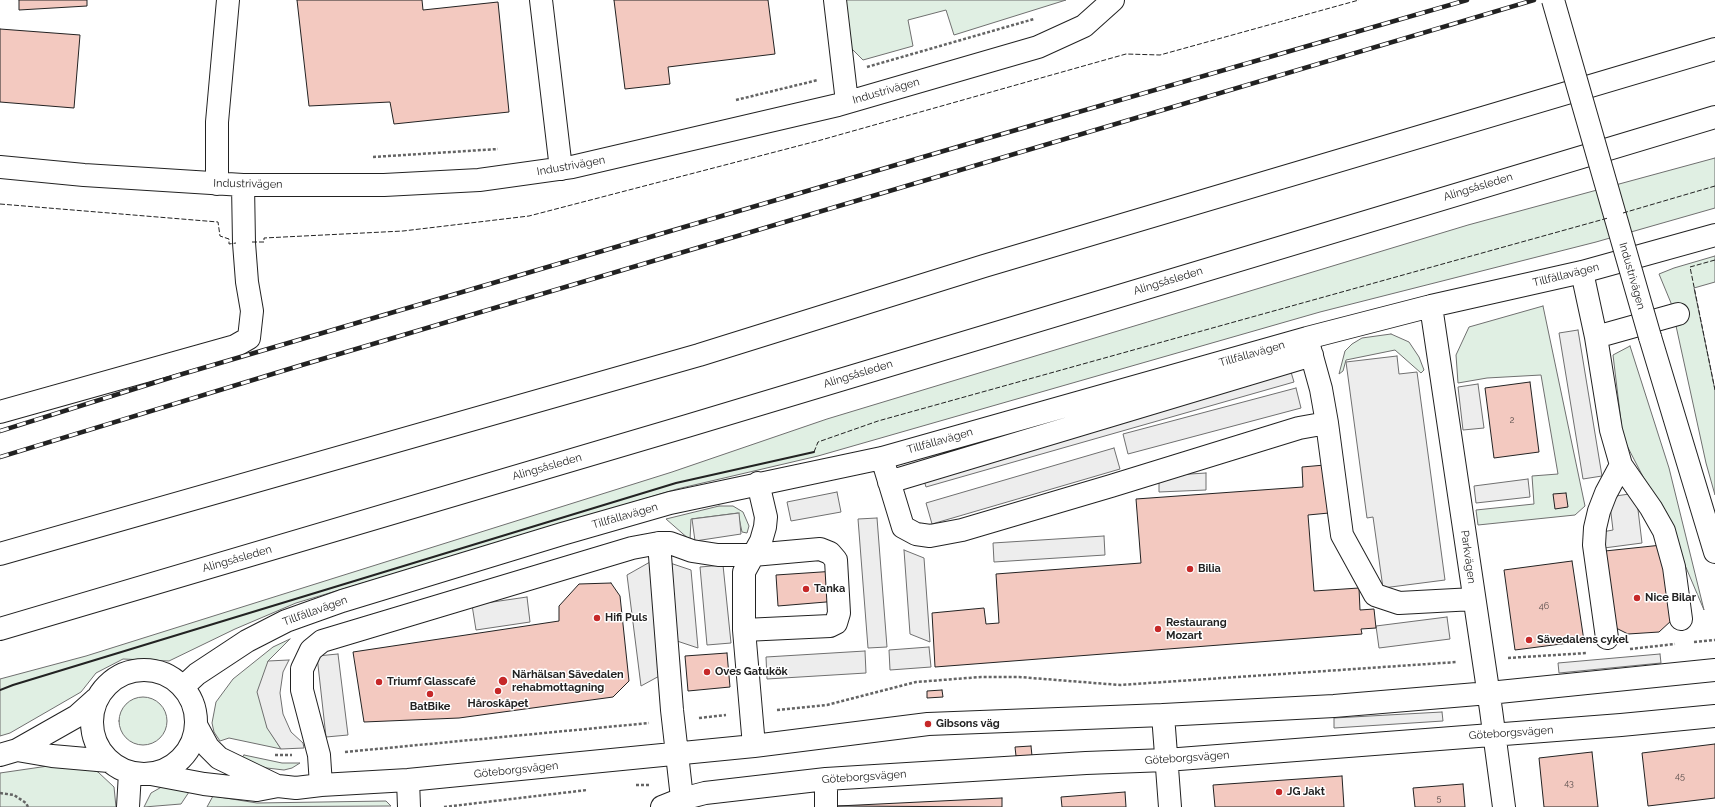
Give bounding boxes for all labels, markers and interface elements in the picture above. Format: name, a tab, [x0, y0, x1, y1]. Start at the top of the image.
street label: Industrivägen	[851, 75, 921, 107]
street label: Industrivägen	[536, 153, 606, 179]
street label: Alingsåsleden	[1442, 170, 1514, 204]
street label: Industrivägen	[213, 177, 283, 191]
street label: Industrivägen	[1616, 241, 1648, 311]
street label: Tillfällavägen	[1531, 260, 1601, 290]
street label: Alingsåsleden	[1132, 264, 1204, 298]
street label: Tillfällavägen	[1218, 338, 1286, 370]
street label: Alingsåsleden	[822, 357, 894, 391]
house number: 2	[1510, 415, 1514, 425]
street label: Tillfällavägen	[906, 425, 974, 457]
street label: Alingsåsleden	[511, 451, 583, 483]
street label: Tillfällavägen	[591, 500, 659, 532]
street label: Parkvägen	[1458, 529, 1478, 585]
street label: Alingsåsleden	[201, 543, 273, 575]
place label: Bilia	[1198, 562, 1221, 576]
marker: Bilia	[1185, 564, 1195, 574]
place label: Tanka	[814, 582, 845, 596]
marker: Tanka	[801, 584, 811, 594]
place label: Nice Bilar	[1645, 591, 1696, 605]
street label: Tillfällavägen	[281, 593, 349, 629]
marker: Nice Bilar	[1632, 593, 1642, 603]
house number: 46	[1539, 601, 1549, 611]
place label: Hifi Puls	[605, 611, 647, 625]
marker: Hifi Puls	[592, 613, 602, 623]
place label: Restaurang Mozart	[1166, 616, 1227, 642]
marker: Restaurang Mozart	[1153, 624, 1163, 634]
place label: Sävedalens cykel	[1537, 633, 1629, 647]
marker: Sävedalens cykel	[1524, 635, 1534, 645]
place label: Oves Gatukök	[715, 665, 788, 679]
marker: Oves Gatukök	[702, 667, 712, 677]
place label: Närhälsan Sävedalen rehabmottagning	[512, 668, 624, 694]
place label: Triumf Glasscafé	[387, 675, 476, 689]
marker: Närhälsan Sävedalen rehabmottagning	[497, 675, 509, 687]
marker: Triumf Glasscafé	[374, 677, 384, 687]
marker: Håroskåpet	[493, 686, 503, 696]
marker: BatBike	[425, 689, 435, 699]
place label: Håroskåpet	[468, 697, 528, 711]
place label: BatBike	[410, 700, 450, 714]
place label: Gibsons väg	[936, 717, 1000, 731]
marker: Gibsons väg	[923, 719, 933, 729]
street label: Göteborgsvägen	[1468, 723, 1554, 743]
street label: Göteborgsvägen	[1144, 748, 1230, 768]
street label: Göteborgsvägen	[473, 759, 559, 781]
street label: Göteborgsvägen	[821, 767, 907, 787]
house number: 45	[1675, 771, 1685, 781]
house number: 43	[1564, 778, 1574, 788]
place label: JG Jakt	[1287, 785, 1325, 799]
marker: JG Jakt	[1274, 787, 1284, 797]
house number: 5	[1437, 793, 1441, 803]

